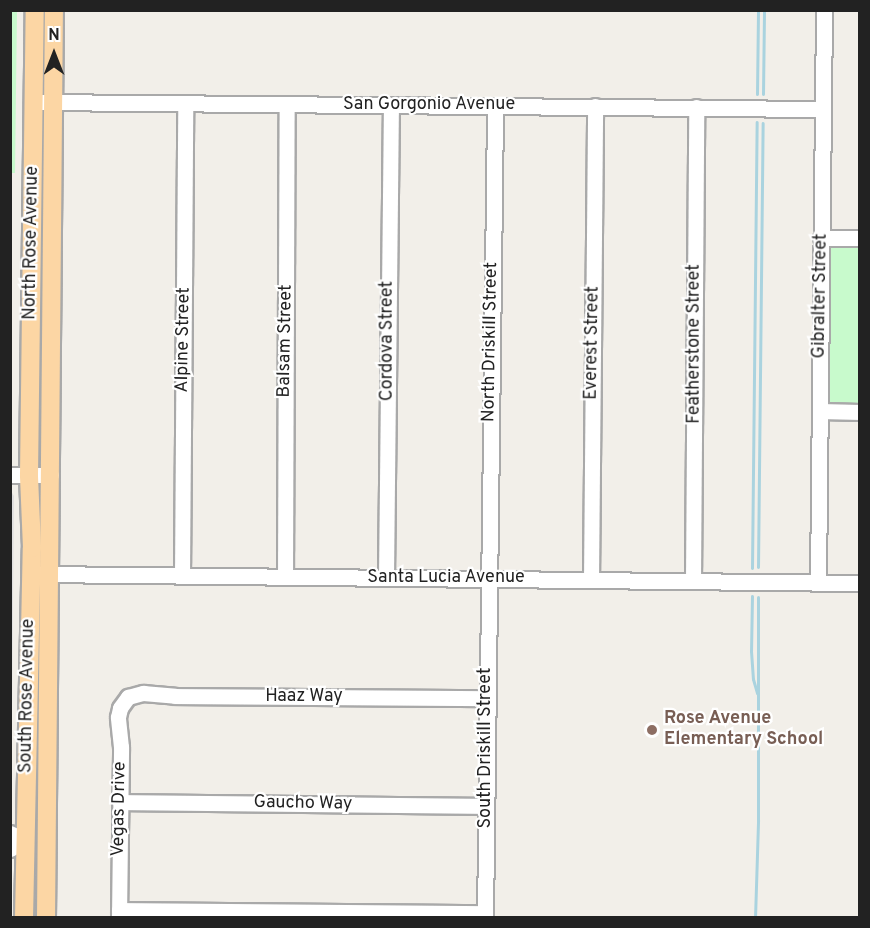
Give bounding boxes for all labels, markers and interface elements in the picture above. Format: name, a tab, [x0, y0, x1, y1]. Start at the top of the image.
north arrow	[24, 24, 84, 84]
text: N	[48, 26, 60, 46]
street label: San Gorgonio Avenue	[343, 94, 515, 116]
street label: North Rose Avenue	[20, 166, 44, 320]
street label: Gibralter Street	[809, 233, 833, 359]
street label: North Driskill Street	[479, 262, 503, 422]
street label: Featherstone Street	[684, 264, 706, 424]
street label: Cordova Street	[377, 281, 399, 401]
street label: Balsam Street	[274, 284, 298, 398]
street label: Everest Street	[581, 286, 605, 400]
street label: Alpine Street	[172, 287, 196, 393]
street label: Santa Lucia Avenue	[367, 567, 525, 589]
street label: South Rose Avenue	[16, 618, 40, 774]
street label: South Driskill Street	[475, 667, 497, 829]
street label: Haaz Way	[265, 686, 343, 708]
place label: Rose Avenue Elementary School	[664, 709, 823, 752]
marker: Rose Avenue Elementary School	[645, 723, 659, 737]
street label: Vegas Drive	[108, 761, 132, 857]
street label: Gaucho Way	[253, 792, 353, 816]

